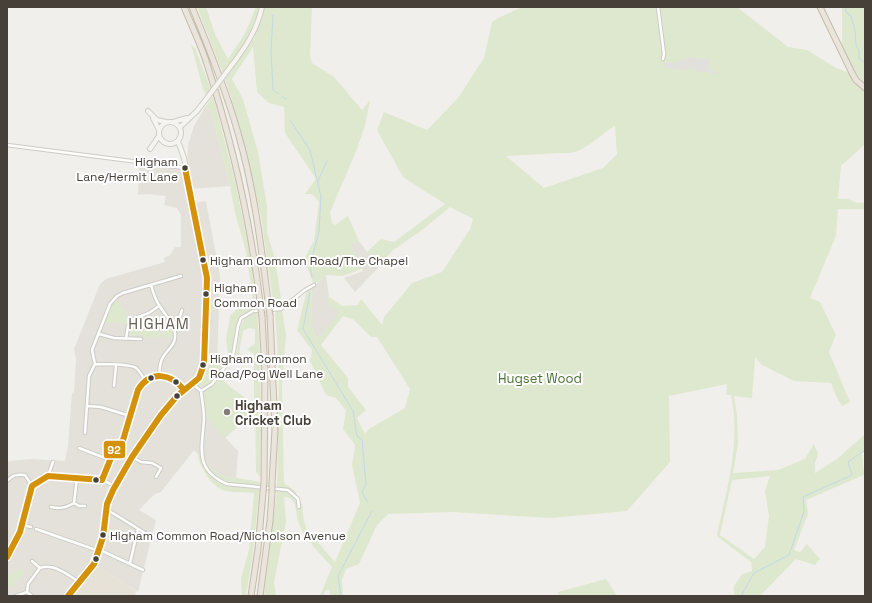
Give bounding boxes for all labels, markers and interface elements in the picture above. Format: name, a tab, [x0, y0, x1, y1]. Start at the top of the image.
place label: Higham Lane/Hermit Lane	[77, 154, 178, 185]
marker: Higham Lane/Hermit Lane	[180, 163, 190, 173]
place label: Higham Common Road/The Chapel	[210, 253, 408, 269]
marker: Higham Common Road/The Chapel	[198, 255, 208, 265]
place label: Higham Common Road	[214, 280, 297, 311]
marker: Higham Common Road	[201, 289, 211, 299]
district label: HIGHAM	[128, 314, 190, 333]
place label: Higham Common Road/Pog Well Lane	[210, 351, 323, 382]
marker: Higham Common Road/Pog Well Lane	[198, 360, 208, 370]
park label: Hugset Wood	[498, 370, 582, 387]
unlabelled marker	[146, 373, 156, 383]
unlabelled marker	[171, 377, 181, 387]
unlabelled marker	[172, 391, 182, 401]
place label: Higham Cricket Club	[235, 397, 311, 429]
marker: Higham Cricket Club	[222, 407, 232, 417]
line badge: 92	[103, 440, 126, 459]
text: 92	[107, 443, 121, 457]
unlabelled marker	[91, 475, 101, 485]
place label: Higham Common Road/Nicholson Avenue	[110, 528, 346, 544]
marker: Higham Common Road/Nicholson Avenue	[98, 530, 108, 540]
unlabelled marker	[91, 554, 101, 564]

